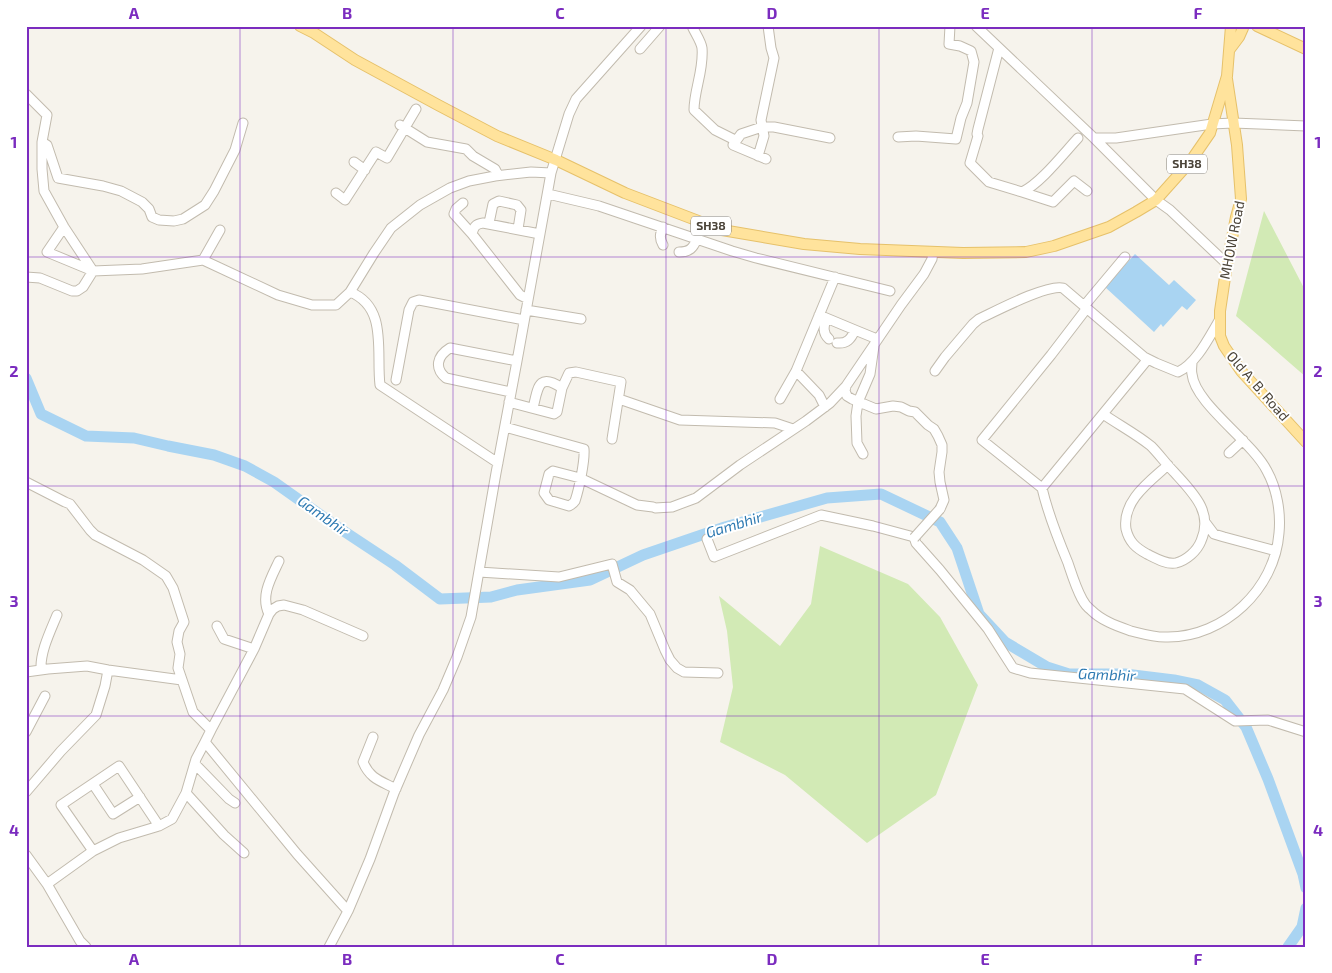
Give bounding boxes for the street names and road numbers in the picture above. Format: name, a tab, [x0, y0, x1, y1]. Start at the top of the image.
road number: SH38	[1167, 154, 1207, 173]
street label: MHOW Road	[1216, 199, 1247, 281]
road number: SH38	[691, 217, 731, 236]
street label: Old A. B. Road	[1224, 347, 1293, 424]

